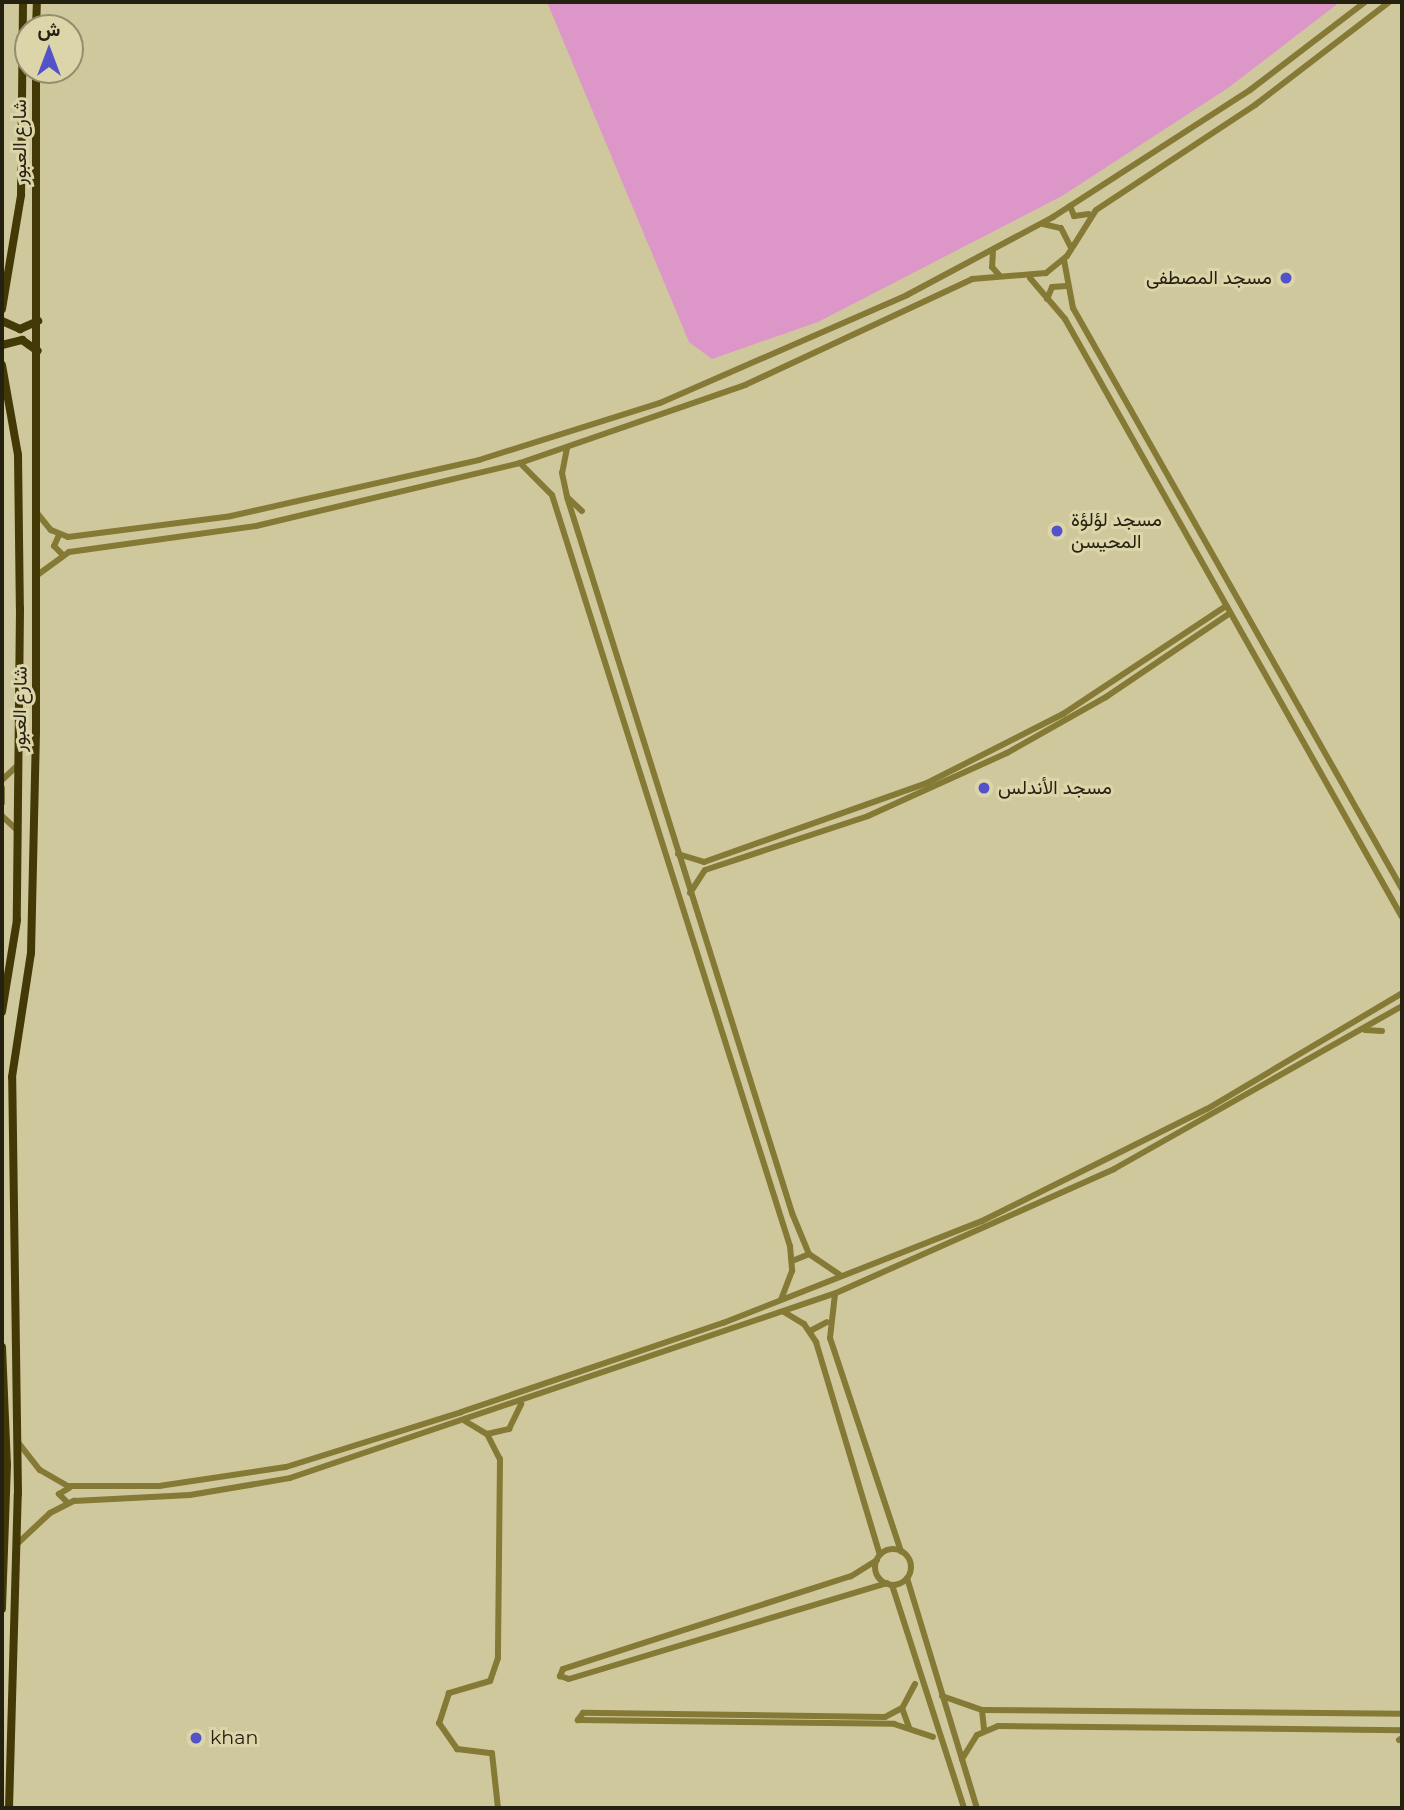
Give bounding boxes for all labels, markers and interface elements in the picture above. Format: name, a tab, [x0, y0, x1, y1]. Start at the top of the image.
north arrow	[14, 14, 84, 84]
text: ش	[38, 18, 60, 41]
street label: شارع العبور	[9, 99, 31, 185]
place label: مسجد المصطفى	[1146, 267, 1272, 289]
marker: مسجد المصطفى	[1278, 270, 1294, 286]
place label: مسجد لؤلؤة المحيسن	[1071, 509, 1162, 553]
marker: مسجد لؤلؤة المحيسن	[1049, 523, 1065, 539]
street label: شارع العبور	[8, 666, 32, 752]
place label: مسجد الأندلس	[998, 777, 1112, 799]
marker: مسجد الأندلس	[976, 780, 992, 796]
place label: khan	[210, 1727, 258, 1749]
marker: khan	[188, 1730, 204, 1746]

